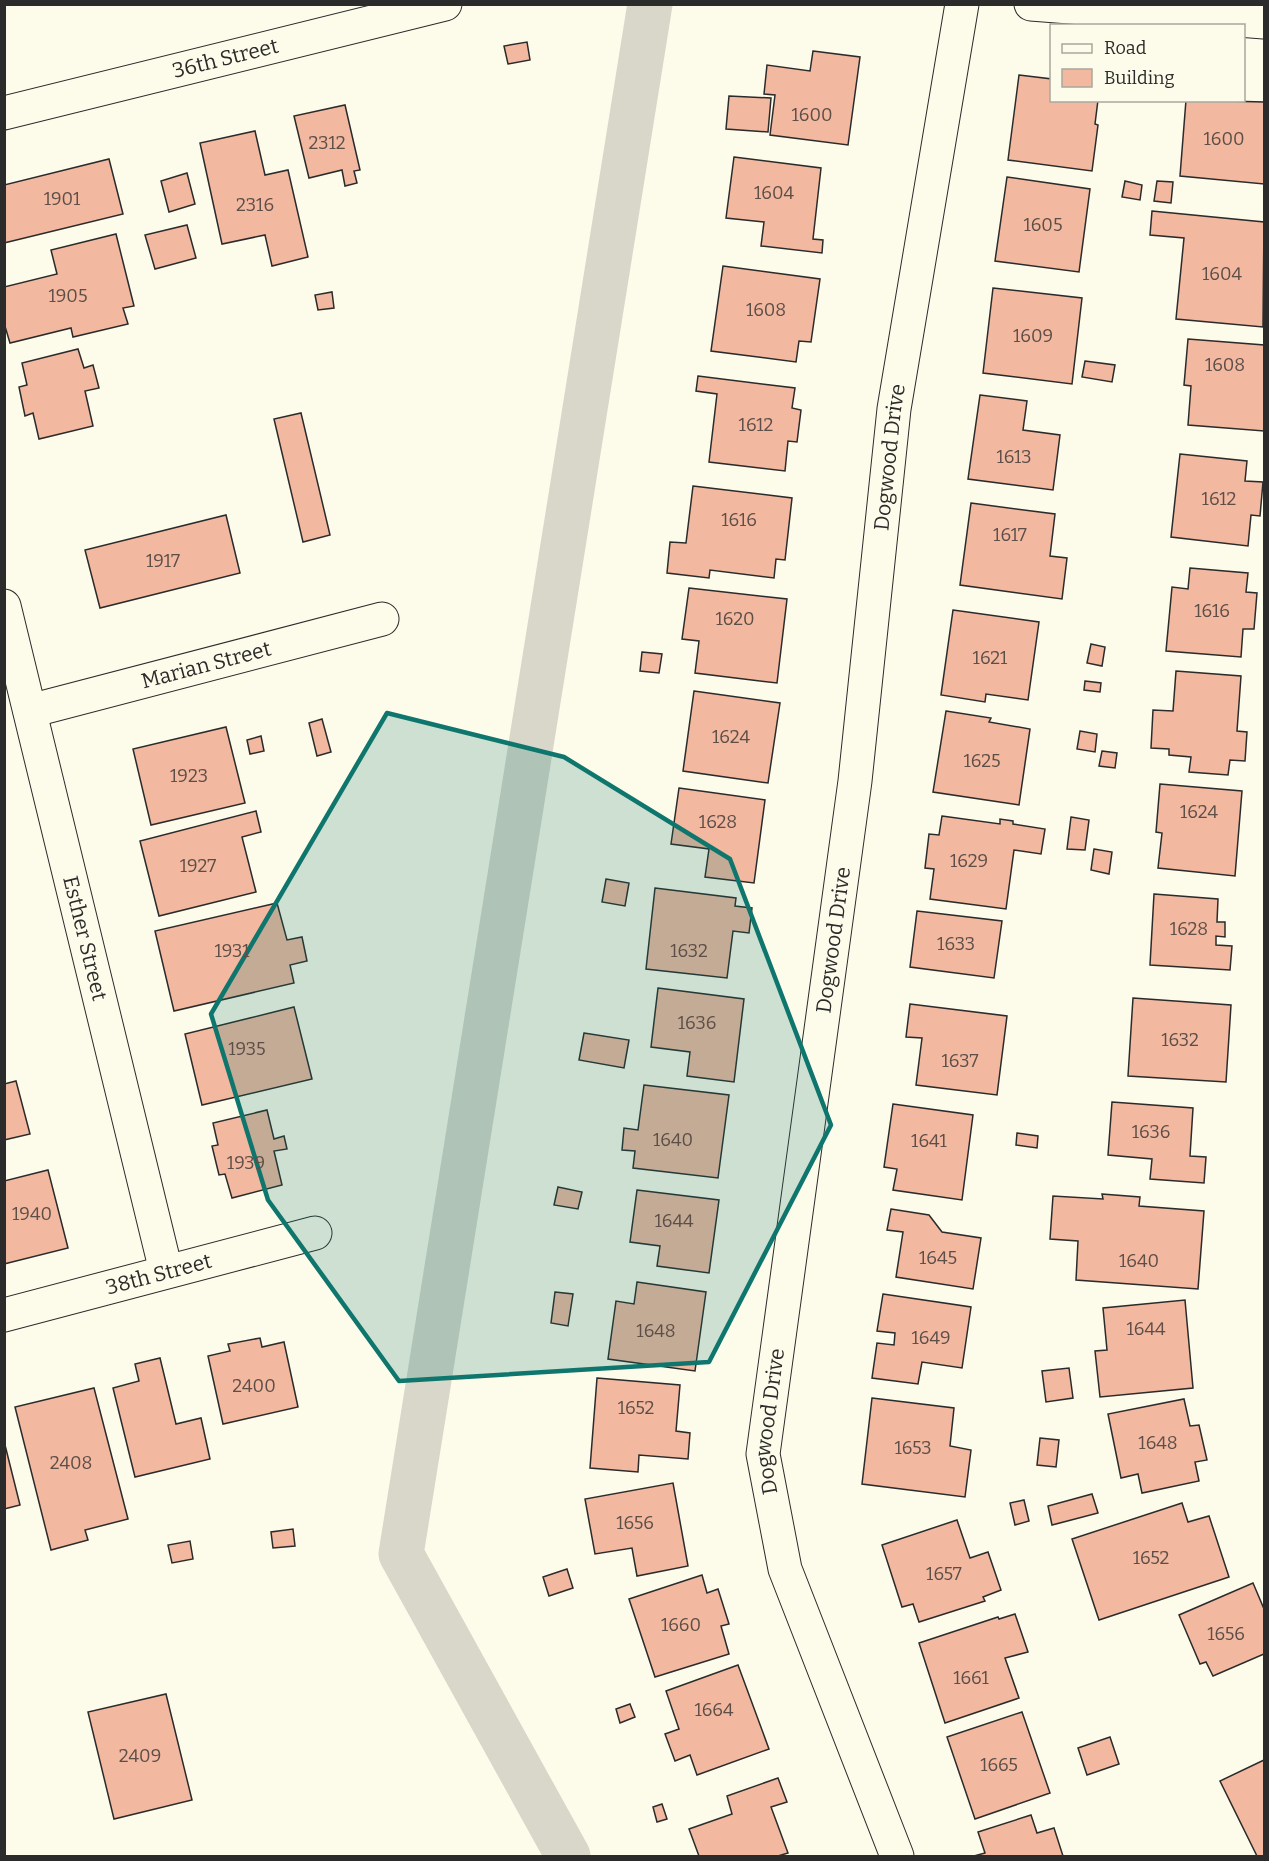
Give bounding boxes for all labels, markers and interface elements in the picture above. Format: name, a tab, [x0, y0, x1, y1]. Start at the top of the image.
legend	[1050, 24, 1245, 102]
street label: 36th Street	[170, 33, 281, 84]
text: Road	[1104, 37, 1147, 59]
text: Building	[1104, 67, 1175, 89]
house number: 1600	[792, 104, 832, 126]
house number: 1600	[1204, 128, 1244, 150]
house number: 2312	[308, 132, 346, 154]
house number: 1604	[754, 182, 794, 204]
house number: 1901	[44, 188, 81, 210]
house number: 2316	[236, 194, 274, 216]
house number: 1605	[1023, 214, 1063, 236]
house number: 1604	[1202, 263, 1242, 285]
house number: 1905	[48, 285, 88, 307]
house number: 1608	[746, 299, 786, 321]
house number: 1609	[1013, 325, 1053, 347]
house number: 1608	[1205, 354, 1245, 376]
street label: Dogwood Drive	[868, 382, 911, 532]
house number: 1612	[739, 414, 773, 436]
house number: 1613	[996, 446, 1032, 468]
house number: 1612	[1202, 488, 1236, 510]
house number: 1616	[721, 509, 757, 531]
house number: 1617	[993, 524, 1027, 546]
house number: 1917	[146, 550, 180, 572]
house number: 1616	[1194, 600, 1230, 622]
house number: 1620	[715, 608, 755, 630]
street label: Marian Street	[138, 635, 274, 694]
house number: 1621	[973, 647, 1008, 669]
house number: 1624	[712, 726, 750, 748]
house number: 1625	[963, 750, 1001, 772]
house number: 1923	[170, 765, 208, 787]
house number: 1624	[1180, 801, 1218, 823]
house number: 1628	[699, 811, 737, 833]
house number: 1629	[950, 850, 988, 872]
house number: 1927	[180, 855, 216, 877]
street label: Dogwood Drive	[810, 865, 856, 1015]
street label: Esther Street	[57, 873, 113, 1004]
house number: 1628	[1170, 918, 1208, 940]
house number: 1633	[937, 933, 975, 955]
house number: 1931	[214, 940, 250, 962]
house number: 1632	[670, 940, 708, 962]
house number: 1636	[678, 1012, 716, 1034]
house number: 1632	[1161, 1029, 1199, 1051]
house number: 1935	[228, 1038, 266, 1060]
house number: 1637	[942, 1050, 978, 1072]
house number: 1636	[1132, 1121, 1170, 1143]
house number: 1640	[653, 1129, 693, 1151]
house number: 1641	[911, 1130, 948, 1152]
house number: 1939	[227, 1152, 265, 1174]
house number: 1940	[12, 1203, 52, 1225]
house number: 1644	[654, 1210, 694, 1232]
house number: 1645	[919, 1247, 957, 1269]
street label: 38th Street	[103, 1248, 215, 1301]
house number: 1640	[1119, 1250, 1159, 1272]
house number: 1644	[1126, 1318, 1166, 1340]
house number: 1648	[636, 1320, 676, 1342]
house number: 1649	[912, 1327, 951, 1349]
street label: Dogwood Drive	[750, 1347, 790, 1497]
house number: 2400	[232, 1375, 276, 1397]
house number: 1652	[618, 1397, 654, 1419]
house number: 1648	[1138, 1432, 1178, 1454]
house number: 1653	[895, 1437, 932, 1459]
house number: 2408	[50, 1452, 92, 1474]
house number: 1656	[616, 1512, 654, 1534]
house number: 1652	[1133, 1547, 1169, 1569]
house number: 1657	[926, 1563, 962, 1585]
house number: 1660	[661, 1614, 701, 1636]
house number: 1656	[1207, 1623, 1245, 1645]
house number: 1661	[953, 1667, 989, 1689]
house number: 1664	[694, 1699, 734, 1721]
house number: 2409	[119, 1745, 161, 1767]
house number: 1665	[980, 1754, 1018, 1776]

